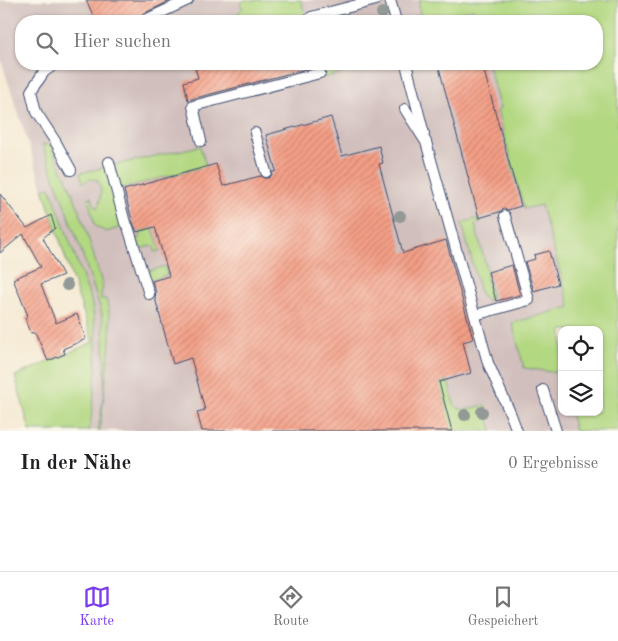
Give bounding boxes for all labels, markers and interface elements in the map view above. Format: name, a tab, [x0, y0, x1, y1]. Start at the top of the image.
search box	[15, 15, 603, 70]
icon: search	[33, 29, 61, 57]
text: Hier suchen	[73, 33, 171, 52]
map controls	[558, 326, 603, 416]
button: locate	[558, 326, 603, 371]
button: layers	[558, 371, 603, 416]
text: In der Nähe	[20, 453, 131, 474]
text: 0 Ergebnisse	[508, 456, 598, 472]
tab: Karte	[79, 583, 114, 630]
tab: Route	[273, 583, 309, 630]
tab: Gespeichert	[468, 583, 539, 630]

